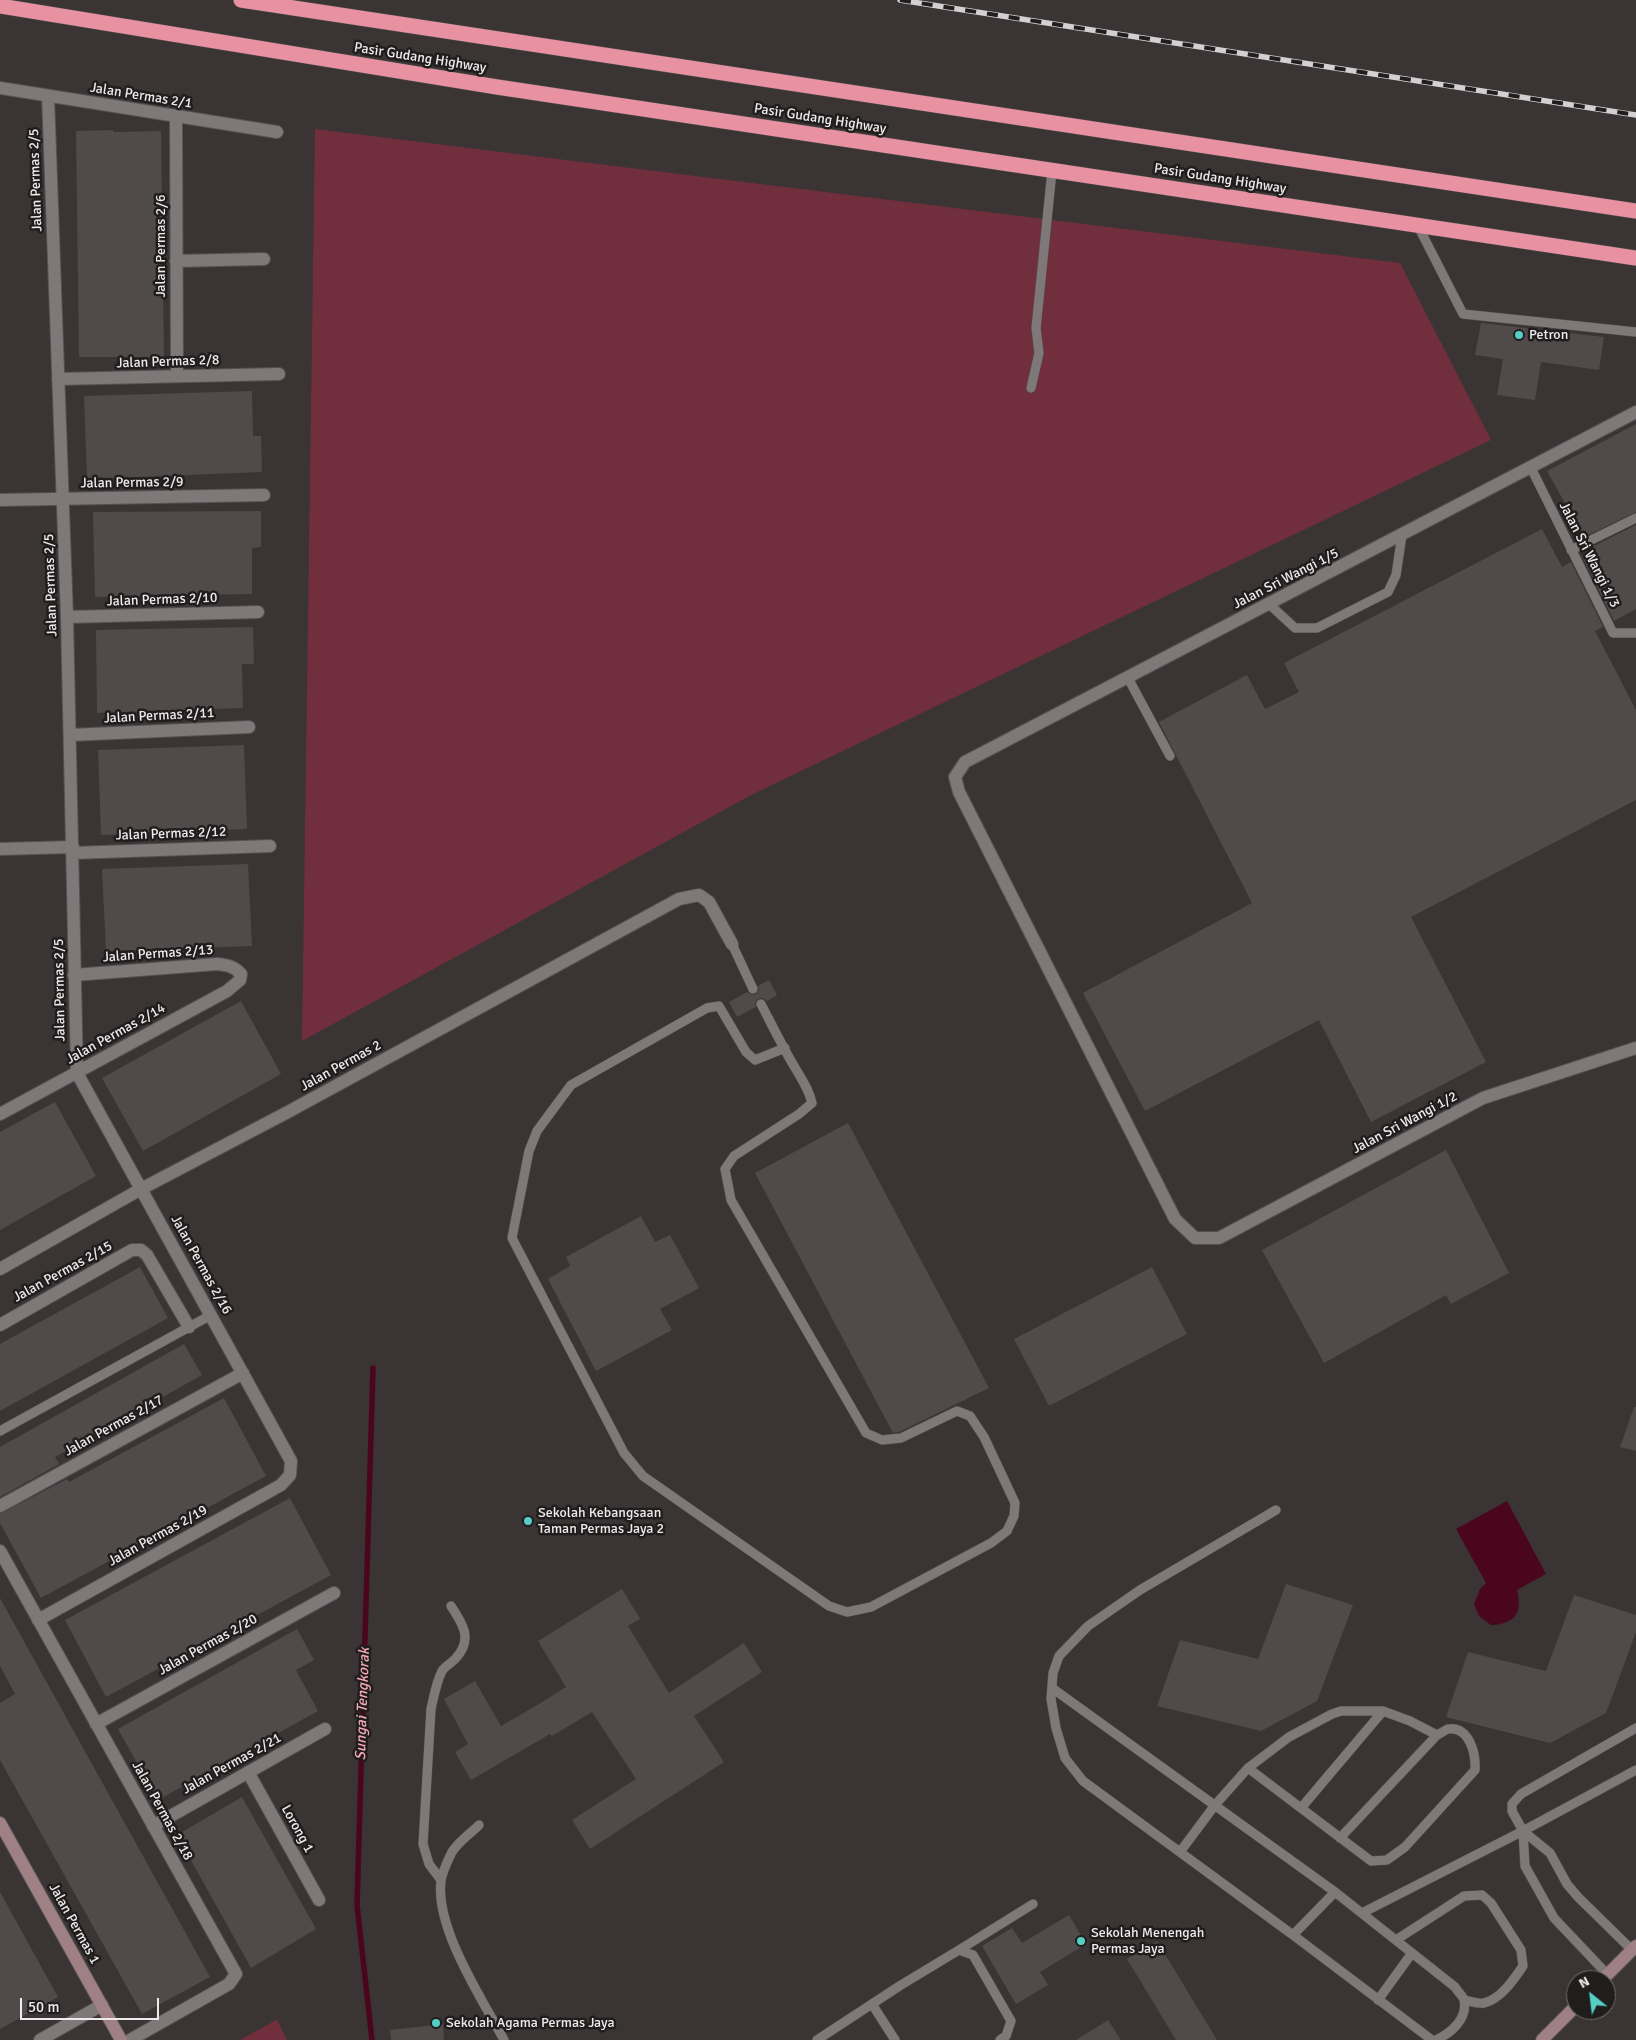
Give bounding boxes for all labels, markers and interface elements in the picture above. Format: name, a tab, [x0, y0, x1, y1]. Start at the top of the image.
street label: Pasir Gudang Highway	[353, 39, 487, 77]
street label: Jalan Permas 2/1	[89, 80, 193, 112]
street label: Pasir Gudang Highway	[753, 100, 887, 138]
street label: Jalan Permas 2/5	[26, 128, 46, 232]
street label: Pasir Gudang Highway	[1153, 160, 1287, 198]
street label: Jalan Permas 2/6	[153, 194, 169, 298]
place label: Petron	[1529, 327, 1568, 343]
marker: Petron	[1513, 329, 1525, 341]
street label: Jalan Permas 2/8	[116, 352, 220, 372]
street label: Jalan Permas 2/9	[80, 474, 184, 492]
street label: Jalan Sri Wangi 1/3	[1555, 499, 1623, 611]
street label: Jalan Permas 2/5	[41, 533, 61, 637]
street label: Jalan Sri Wangi 1/5	[1230, 545, 1342, 613]
street label: Jalan Permas 2/10	[106, 590, 218, 610]
street label: Jalan Permas 2/11	[103, 705, 215, 727]
street label: Jalan Permas 2/12	[115, 824, 227, 844]
street label: Jalan Permas 2/5	[51, 938, 69, 1042]
street label: Jalan Permas 2/13	[102, 942, 214, 966]
street label: Jalan Permas 2/14	[64, 1000, 168, 1068]
street label: Jalan Permas 2	[298, 1037, 384, 1095]
street label: Jalan Sri Wangi 1/2	[1350, 1088, 1460, 1158]
street label: Jalan Permas 2/16	[167, 1213, 235, 1317]
street label: Jalan Permas 2/15	[11, 1238, 115, 1306]
street label: Jalan Permas 2/17	[62, 1392, 166, 1460]
street label: Jalan Permas 2/19	[106, 1502, 210, 1570]
place label: Sekolah Kebangsaan Taman Permas Jaya 2	[538, 1505, 664, 1538]
marker: Sekolah Kebangsaan Taman Permas Jaya 2	[522, 1515, 534, 1527]
street label: Jalan Permas 2/20	[156, 1611, 260, 1679]
water label: Sungai Tengkorak	[352, 1647, 374, 1761]
street label: Jalan Permas 2/21	[180, 1730, 284, 1798]
street label: Jalan Permas 2/18	[128, 1759, 196, 1863]
street label: Lorong 1	[277, 1802, 317, 1856]
street label: Jalan Permas 1	[45, 1881, 103, 1967]
place label: Sekolah Menengah Permas Jaya	[1091, 1925, 1204, 1958]
marker: Sekolah Menengah Permas Jaya	[1075, 1935, 1087, 1947]
north arrow	[1566, 1970, 1616, 2020]
text: N	[1576, 1973, 1592, 1992]
scale bar	[22, 1988, 161, 2020]
text: 50 m	[28, 1998, 59, 2016]
place label: Sekolah Agama Permas Jaya	[446, 2015, 615, 2031]
marker: Sekolah Agama Permas Jaya	[430, 2017, 442, 2029]

